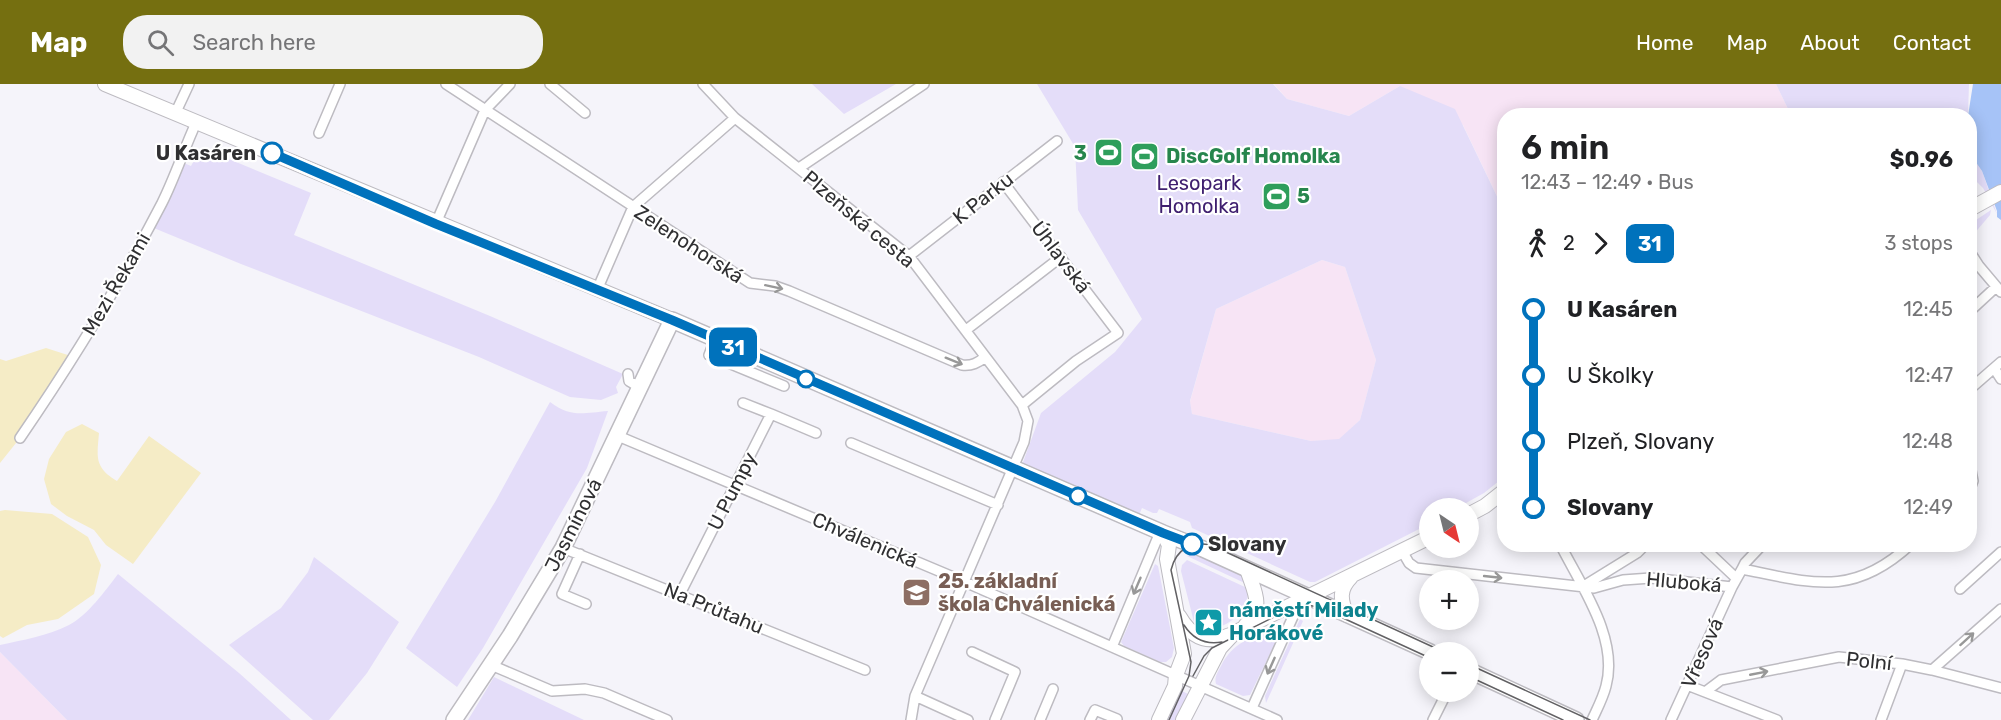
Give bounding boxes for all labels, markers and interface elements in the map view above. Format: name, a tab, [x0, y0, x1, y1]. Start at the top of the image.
search box	[123, 15, 543, 69]
text: Map	[30, 26, 87, 59]
icon: search	[144, 26, 177, 59]
text: Search here	[192, 29, 316, 56]
text: Home	[1636, 30, 1693, 55]
text: Map	[1726, 30, 1767, 55]
text: About	[1800, 30, 1860, 55]
text: Contact	[1893, 30, 1971, 55]
text: 6 min	[1521, 128, 1609, 167]
sports icon: 3	[1092, 137, 1124, 169]
sports icon: DiscGolf Homolka	[1129, 140, 1161, 172]
place label: U Kasáren	[156, 141, 256, 165]
place label: 3	[1074, 141, 1087, 165]
marker: U Kasáren	[261, 142, 283, 164]
place label: DiscGolf Homolka	[1166, 144, 1341, 168]
text: $0.96	[1890, 146, 1953, 173]
street label: Plzeňská cesta	[798, 165, 920, 273]
street label: K Parku	[948, 167, 1018, 229]
text: 12:43 – 12:49 · Bus	[1521, 170, 1694, 194]
park label: Lesopark Homolka	[1157, 171, 1242, 218]
sports icon: 5	[1260, 180, 1292, 212]
place label: 5	[1297, 184, 1310, 208]
street label: Zelenohorská	[630, 200, 748, 288]
street label: Úhlavská	[1026, 216, 1096, 298]
icon: walk	[1521, 227, 1554, 260]
icon: forward	[1584, 227, 1617, 260]
street label: Mezi Řekami	[77, 228, 155, 340]
text: 2	[1563, 231, 1575, 255]
text: 31	[1638, 231, 1662, 256]
text: 3 stops	[1884, 231, 1953, 255]
one-way arrow	[764, 282, 783, 293]
text: U Kasáren	[1567, 296, 1677, 323]
text: 12:45	[1903, 297, 1953, 321]
line badge: 31	[706, 328, 760, 366]
text: 31	[721, 335, 745, 360]
one-way arrow	[944, 356, 962, 367]
text: U Školky	[1567, 362, 1654, 389]
text: 12:47	[1905, 363, 1953, 387]
unlabelled marker	[797, 370, 815, 388]
text: Plzeň, Slovany	[1567, 428, 1714, 455]
text: 12:48	[1902, 429, 1953, 453]
street label: U Pumpy	[702, 448, 762, 534]
street label: Jasmínová	[539, 474, 607, 576]
unlabelled marker	[1069, 487, 1087, 505]
text: Slovany	[1567, 494, 1653, 521]
text: 12:49	[1903, 495, 1953, 519]
north arrow	[1419, 498, 1479, 558]
map controls	[1419, 498, 1479, 702]
street label: Chválenická	[809, 507, 921, 573]
place label: Slovany	[1208, 532, 1287, 556]
marker: Slovany	[1181, 533, 1203, 555]
street label: Hluboká	[1645, 567, 1723, 597]
place label: 25. základní škola Chválenická	[938, 569, 1116, 616]
button: +	[1419, 570, 1479, 630]
one-way arrow	[1483, 572, 1503, 583]
street label: Na Průtahu	[661, 577, 767, 639]
school or university icon: 25. základní škola Chválenická	[901, 577, 933, 609]
one-way arrow	[1131, 577, 1142, 595]
place label: náměstí Milady Horákové	[1229, 598, 1379, 645]
place icon: náměstí Milady Horákové	[1192, 606, 1224, 638]
street label: Vřesová	[1676, 614, 1728, 692]
one-way arrow	[1959, 632, 1974, 646]
button: −	[1419, 642, 1479, 702]
street label: Polní	[1845, 647, 1894, 675]
one-way arrow	[1265, 656, 1276, 675]
one-way arrow	[1749, 667, 1768, 678]

